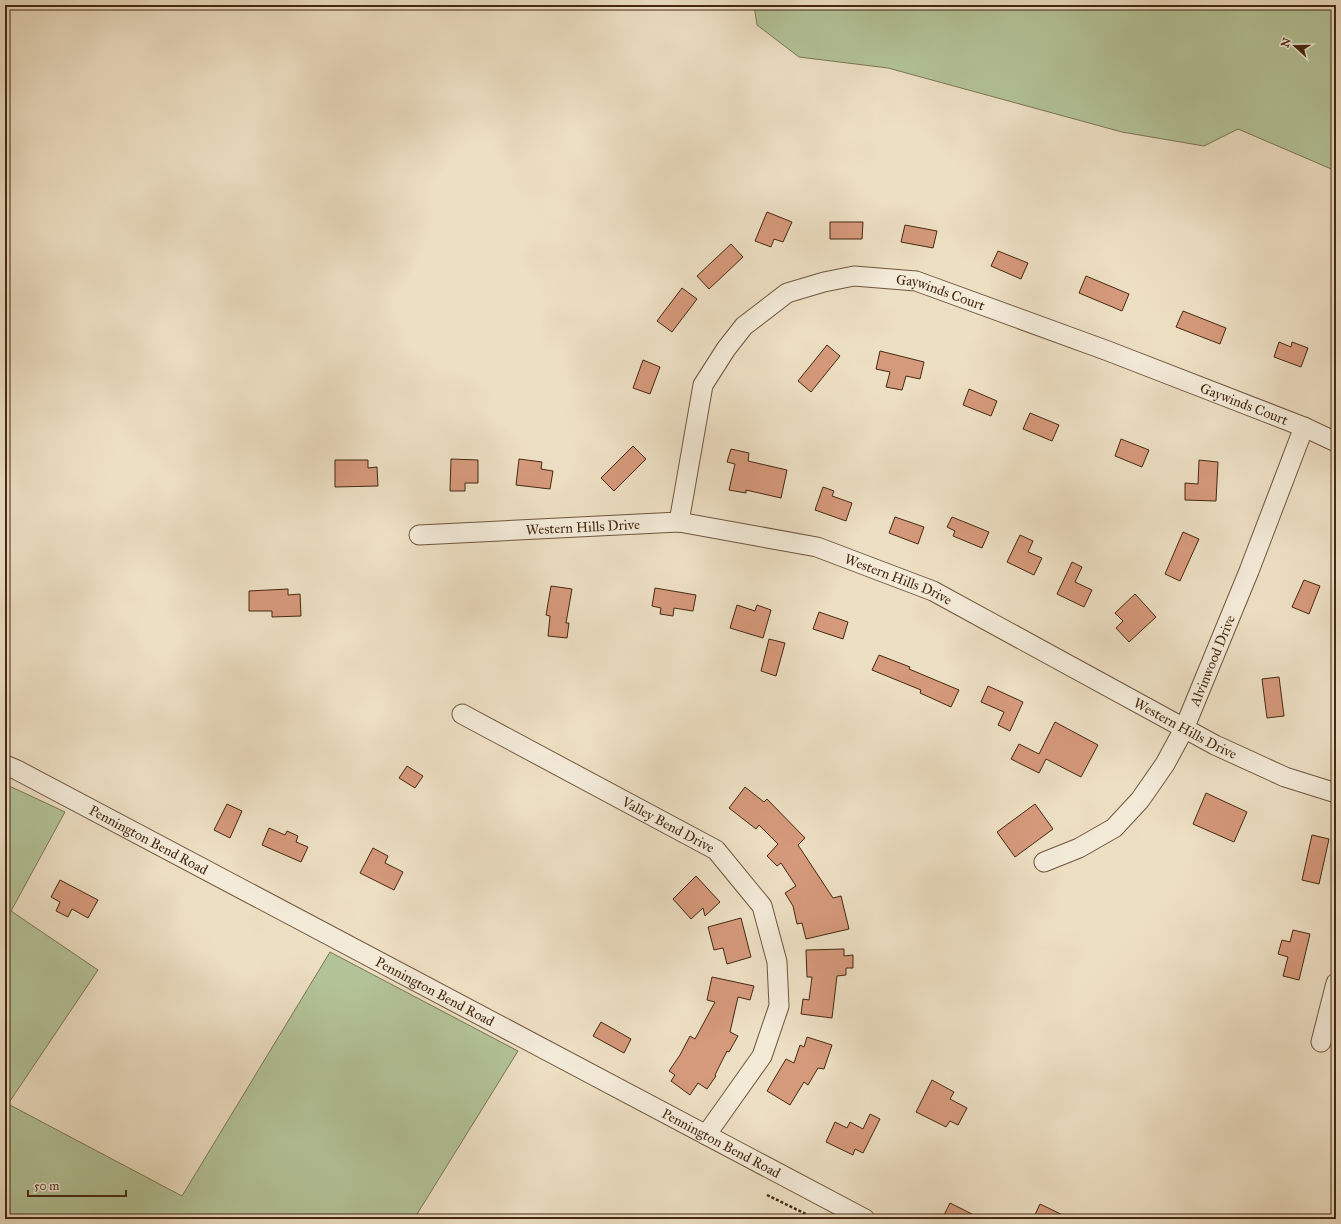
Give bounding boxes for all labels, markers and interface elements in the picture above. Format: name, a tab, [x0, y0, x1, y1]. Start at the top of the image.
north arrow	[1275, 26, 1315, 66]
text: N	[1278, 35, 1294, 49]
street label: Gaywinds Court	[895, 271, 987, 314]
street label: Gaywinds Court	[1198, 380, 1290, 429]
street label: Western Hills Drive	[525, 516, 641, 539]
street label: Western Hills Drive	[842, 550, 955, 609]
street label: Alvinwood Drive	[1186, 612, 1239, 710]
street label: Western Hills Drive	[1131, 694, 1240, 763]
street label: Valley Bend Drive	[618, 793, 717, 857]
street label: Pennington Bend Road	[86, 802, 211, 879]
street label: Pennington Bend Road	[372, 953, 497, 1030]
street label: Pennington Bend Road	[659, 1105, 783, 1182]
scale bar	[28, 1172, 126, 1198]
text: 50 m	[34, 1179, 59, 1193]

